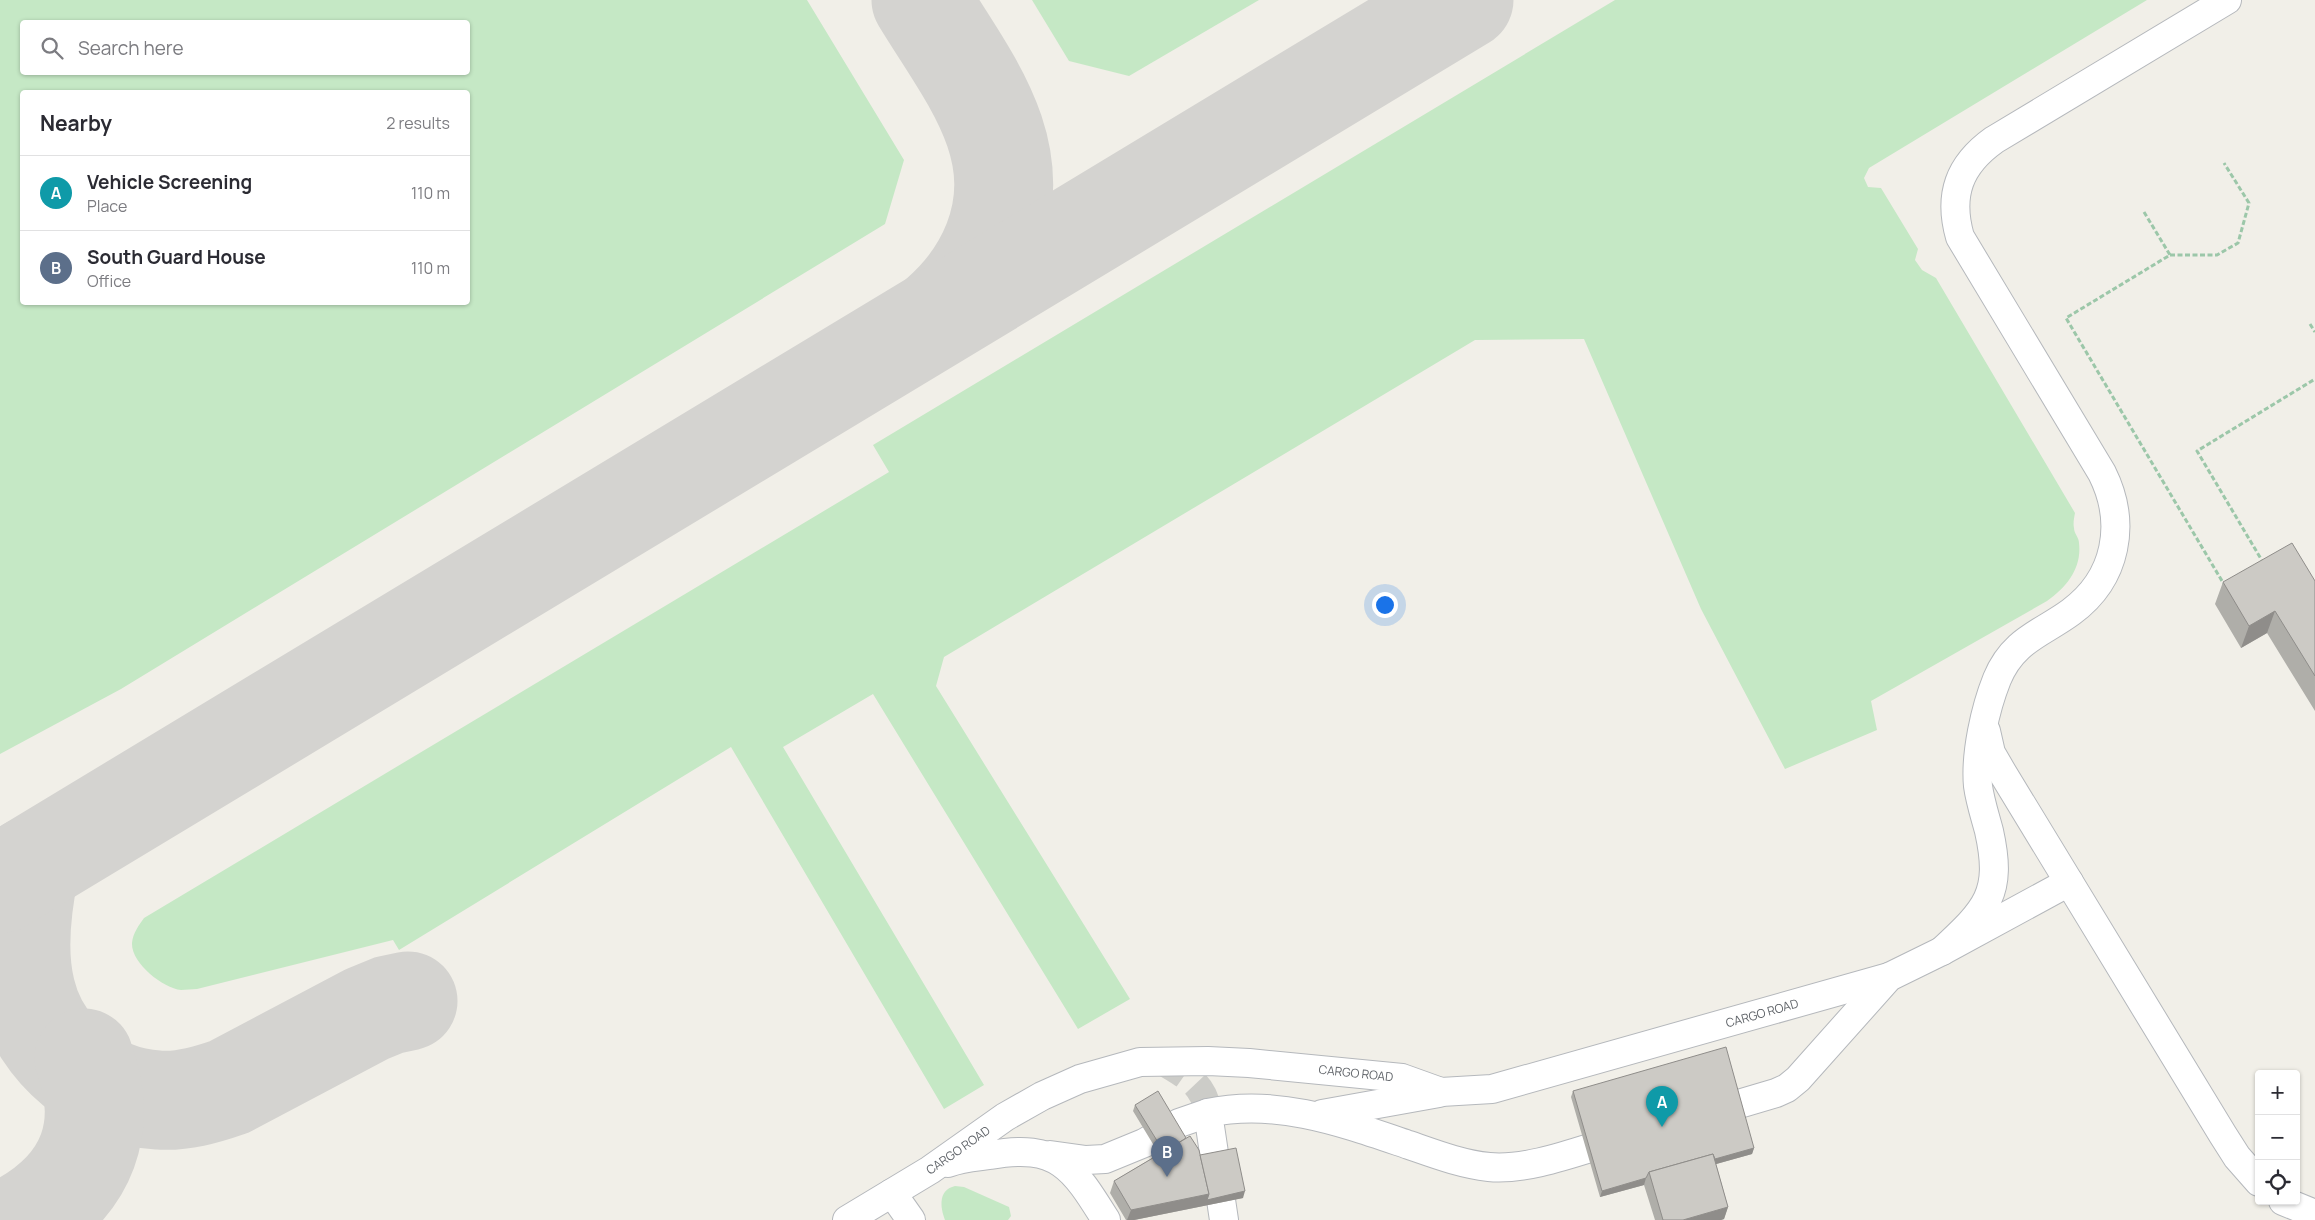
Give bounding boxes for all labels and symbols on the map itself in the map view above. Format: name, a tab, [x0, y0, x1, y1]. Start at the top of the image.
your location	[1372, 592, 1398, 618]
street label: CARGO ROAD	[1724, 995, 1800, 1031]
street label: CARGO ROAD	[1318, 1061, 1394, 1085]
pin: A	[1646, 1086, 1678, 1127]
street label: CARGO ROAD	[923, 1122, 993, 1178]
pin: B	[1151, 1136, 1183, 1177]

